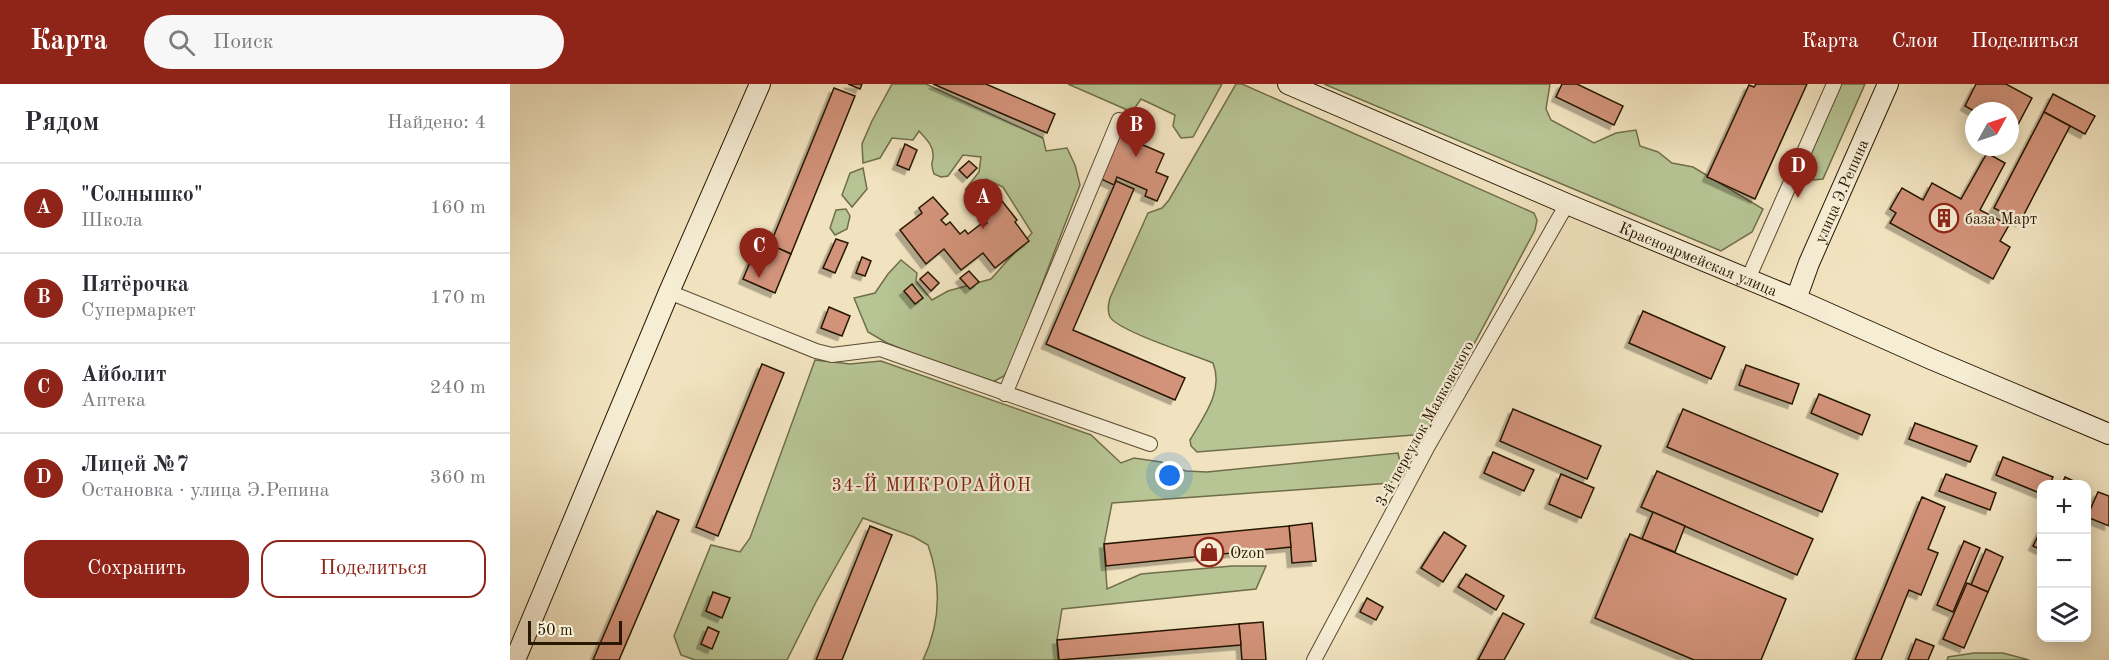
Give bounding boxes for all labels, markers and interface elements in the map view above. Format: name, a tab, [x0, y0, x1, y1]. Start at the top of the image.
search box	[144, 15, 564, 69]
icon: search	[165, 26, 198, 59]
text: Карта	[30, 28, 108, 56]
text: Поиск	[213, 31, 274, 53]
text: Карта	[1802, 31, 1859, 52]
text: Слои	[1892, 31, 1938, 52]
text: Поделиться	[1971, 31, 2079, 52]
north arrow	[1965, 102, 2019, 156]
pin: B	[1116, 107, 1156, 157]
text: Рядом	[24, 110, 99, 136]
text: Найдено: 4	[387, 113, 486, 133]
street label: улица Э.Репина	[1813, 137, 1873, 246]
pin: D	[1778, 148, 1818, 198]
pin: A	[964, 180, 1002, 229]
text: "Солнышко"	[81, 184, 203, 206]
text: A	[36, 198, 51, 218]
text: 160 m	[430, 198, 486, 218]
building icon: база Март	[1928, 202, 1960, 234]
text: Школа	[81, 211, 143, 231]
place label: база Март	[1965, 212, 2037, 228]
street label: Красноармейская улица	[1616, 220, 1779, 300]
pin: C	[740, 228, 778, 278]
text: Пятёрочка	[81, 274, 189, 296]
text: B	[36, 288, 51, 308]
text: 170 m	[430, 288, 486, 308]
text: Супермаркет	[81, 301, 196, 321]
street label: 3-й переулок Маяковского	[1374, 338, 1478, 509]
text: Айболит	[81, 364, 167, 386]
text: C	[37, 378, 50, 398]
text: 240 m	[430, 378, 486, 398]
text: Аптека	[81, 391, 146, 411]
text: Лицей №7	[81, 454, 189, 476]
your location	[1155, 461, 1184, 490]
text: D	[36, 468, 51, 488]
text: 360 m	[430, 468, 486, 488]
district label: 34-Й МИКРОРАЙОН	[831, 473, 1033, 495]
map controls	[2037, 480, 2091, 642]
button: +	[2037, 480, 2091, 534]
text: Остановка · улица Э.Репина	[81, 481, 330, 501]
button: −	[2037, 534, 2091, 588]
shop icon: Ozon	[1193, 536, 1225, 568]
button: Сохранить	[24, 540, 249, 598]
button: Поделиться	[261, 540, 486, 598]
place label: Ozon	[1230, 546, 1265, 562]
button: layers	[2037, 588, 2091, 642]
scale bar	[528, 618, 622, 646]
text: 50 m	[537, 623, 573, 639]

